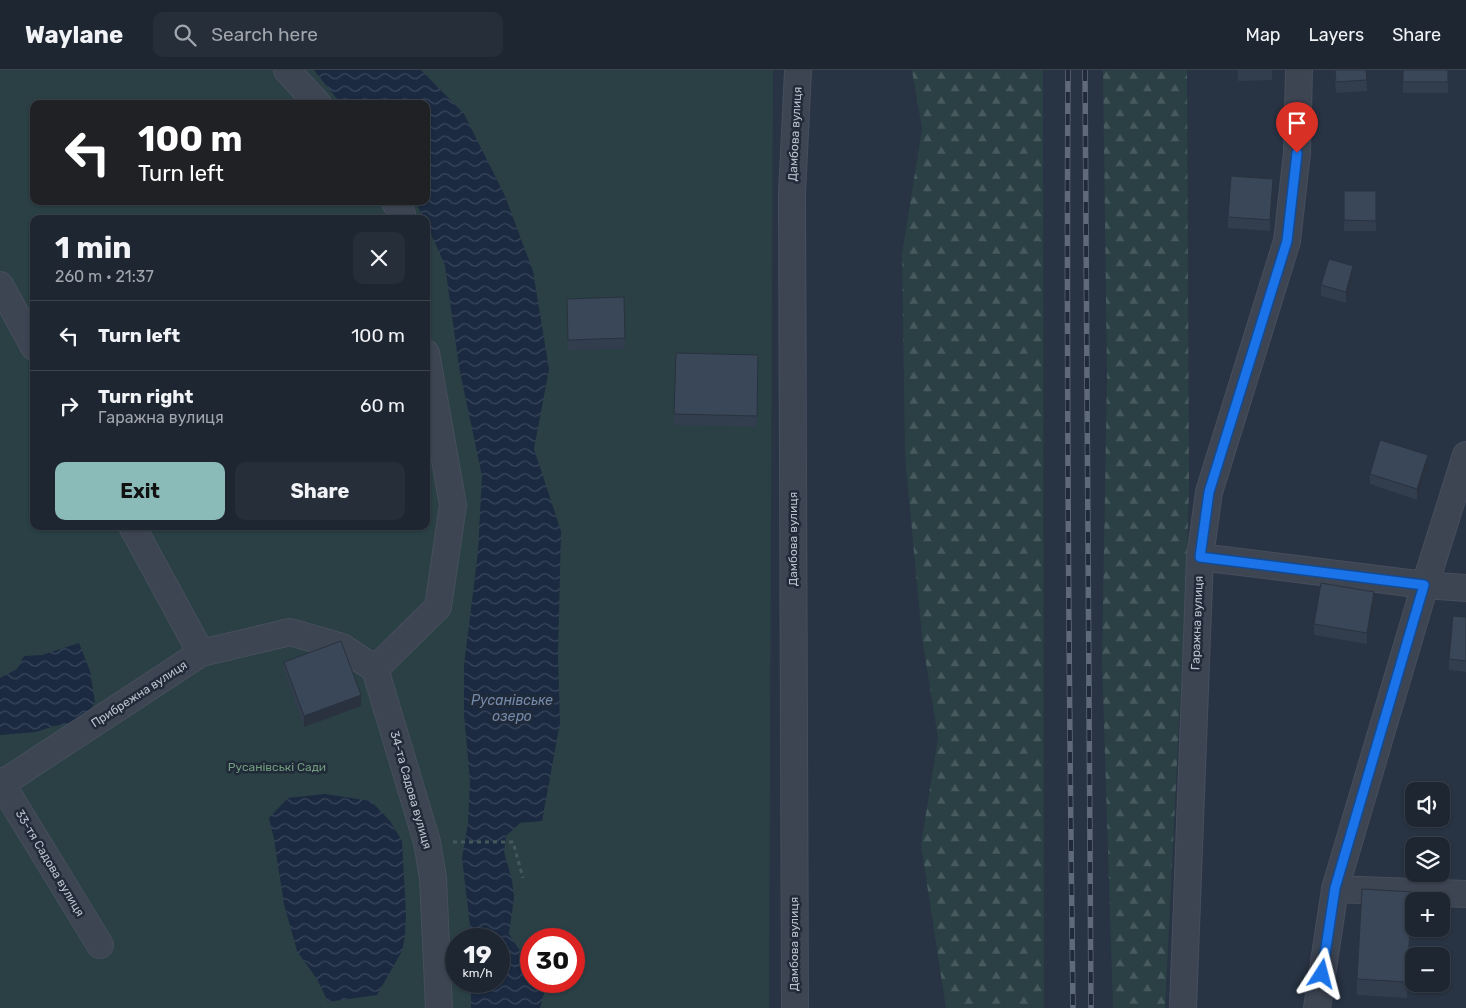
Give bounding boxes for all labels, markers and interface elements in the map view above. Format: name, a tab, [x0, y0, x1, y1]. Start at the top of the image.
search box	[153, 12, 503, 57]
text: Waylane	[25, 21, 123, 49]
icon: search	[171, 21, 199, 49]
text: Search here	[211, 23, 318, 46]
text: Map	[1246, 24, 1281, 46]
text: Layers	[1309, 24, 1364, 46]
text: Share	[1392, 24, 1441, 46]
street label: Дамбова вулиця	[786, 86, 804, 182]
pin	[1276, 102, 1318, 153]
icon: arrive	[1283, 109, 1311, 137]
text: 100 m	[138, 118, 243, 160]
icon: left	[55, 120, 120, 185]
text: Turn left	[138, 160, 224, 187]
text: 1 min	[55, 230, 132, 266]
button: close	[353, 232, 405, 284]
text: 260 m · 21:37	[55, 267, 154, 286]
icon: left	[55, 322, 83, 350]
text: Turn left	[98, 324, 180, 347]
text: 100 m	[351, 324, 405, 347]
text: Turn right	[98, 385, 193, 408]
icon: right	[55, 392, 83, 420]
text: 60 m	[360, 394, 405, 417]
text: Гаражна вулиця	[98, 408, 224, 427]
button: Exit	[55, 462, 225, 520]
button: Share	[235, 462, 405, 520]
street label: Дамбова вулиця	[786, 492, 800, 586]
street label: Гаражна вулиця	[1188, 576, 1206, 670]
street label: Прибрежна вулиця	[88, 658, 190, 730]
water label: Русанівське озеро	[471, 692, 553, 725]
street label: 34-та Садова вулиця	[387, 729, 435, 851]
park label: Русанівські Сади	[228, 760, 326, 774]
map controls	[1405, 782, 1450, 992]
button: sound	[1405, 782, 1450, 827]
street label: 33-тя Садова вулиця	[13, 807, 87, 919]
button: layers	[1405, 837, 1450, 882]
button: +	[1405, 892, 1450, 937]
street label: Дамбова вулиця	[787, 897, 801, 991]
speed limit sign: 30	[520, 928, 585, 993]
text: 19	[463, 940, 492, 969]
position arrow	[1295, 947, 1347, 999]
button: −	[1405, 947, 1450, 992]
text: km/h	[463, 966, 492, 980]

